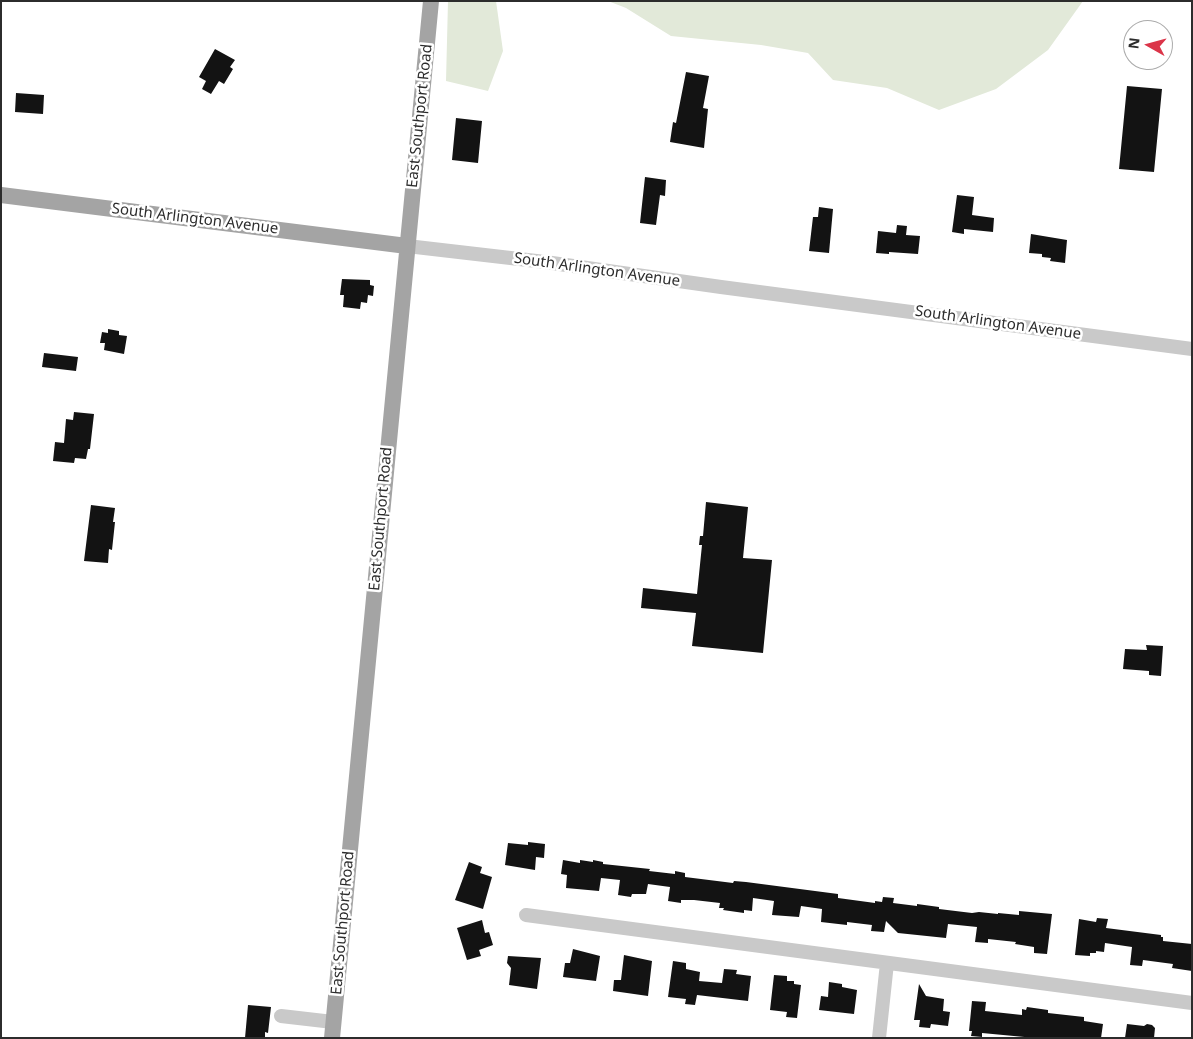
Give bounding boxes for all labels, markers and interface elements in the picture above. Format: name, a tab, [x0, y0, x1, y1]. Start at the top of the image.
north arrow	[1123, 20, 1173, 70]
text: N	[1123, 36, 1144, 50]
street label: East Southport Road	[404, 43, 436, 189]
street label: South Arlington Avenue	[111, 200, 279, 238]
street label: South Arlington Avenue	[513, 249, 681, 291]
street label: South Arlington Avenue	[914, 302, 1082, 344]
street label: East Southport Road	[366, 446, 396, 592]
street label: East Southport Road	[328, 850, 358, 996]

